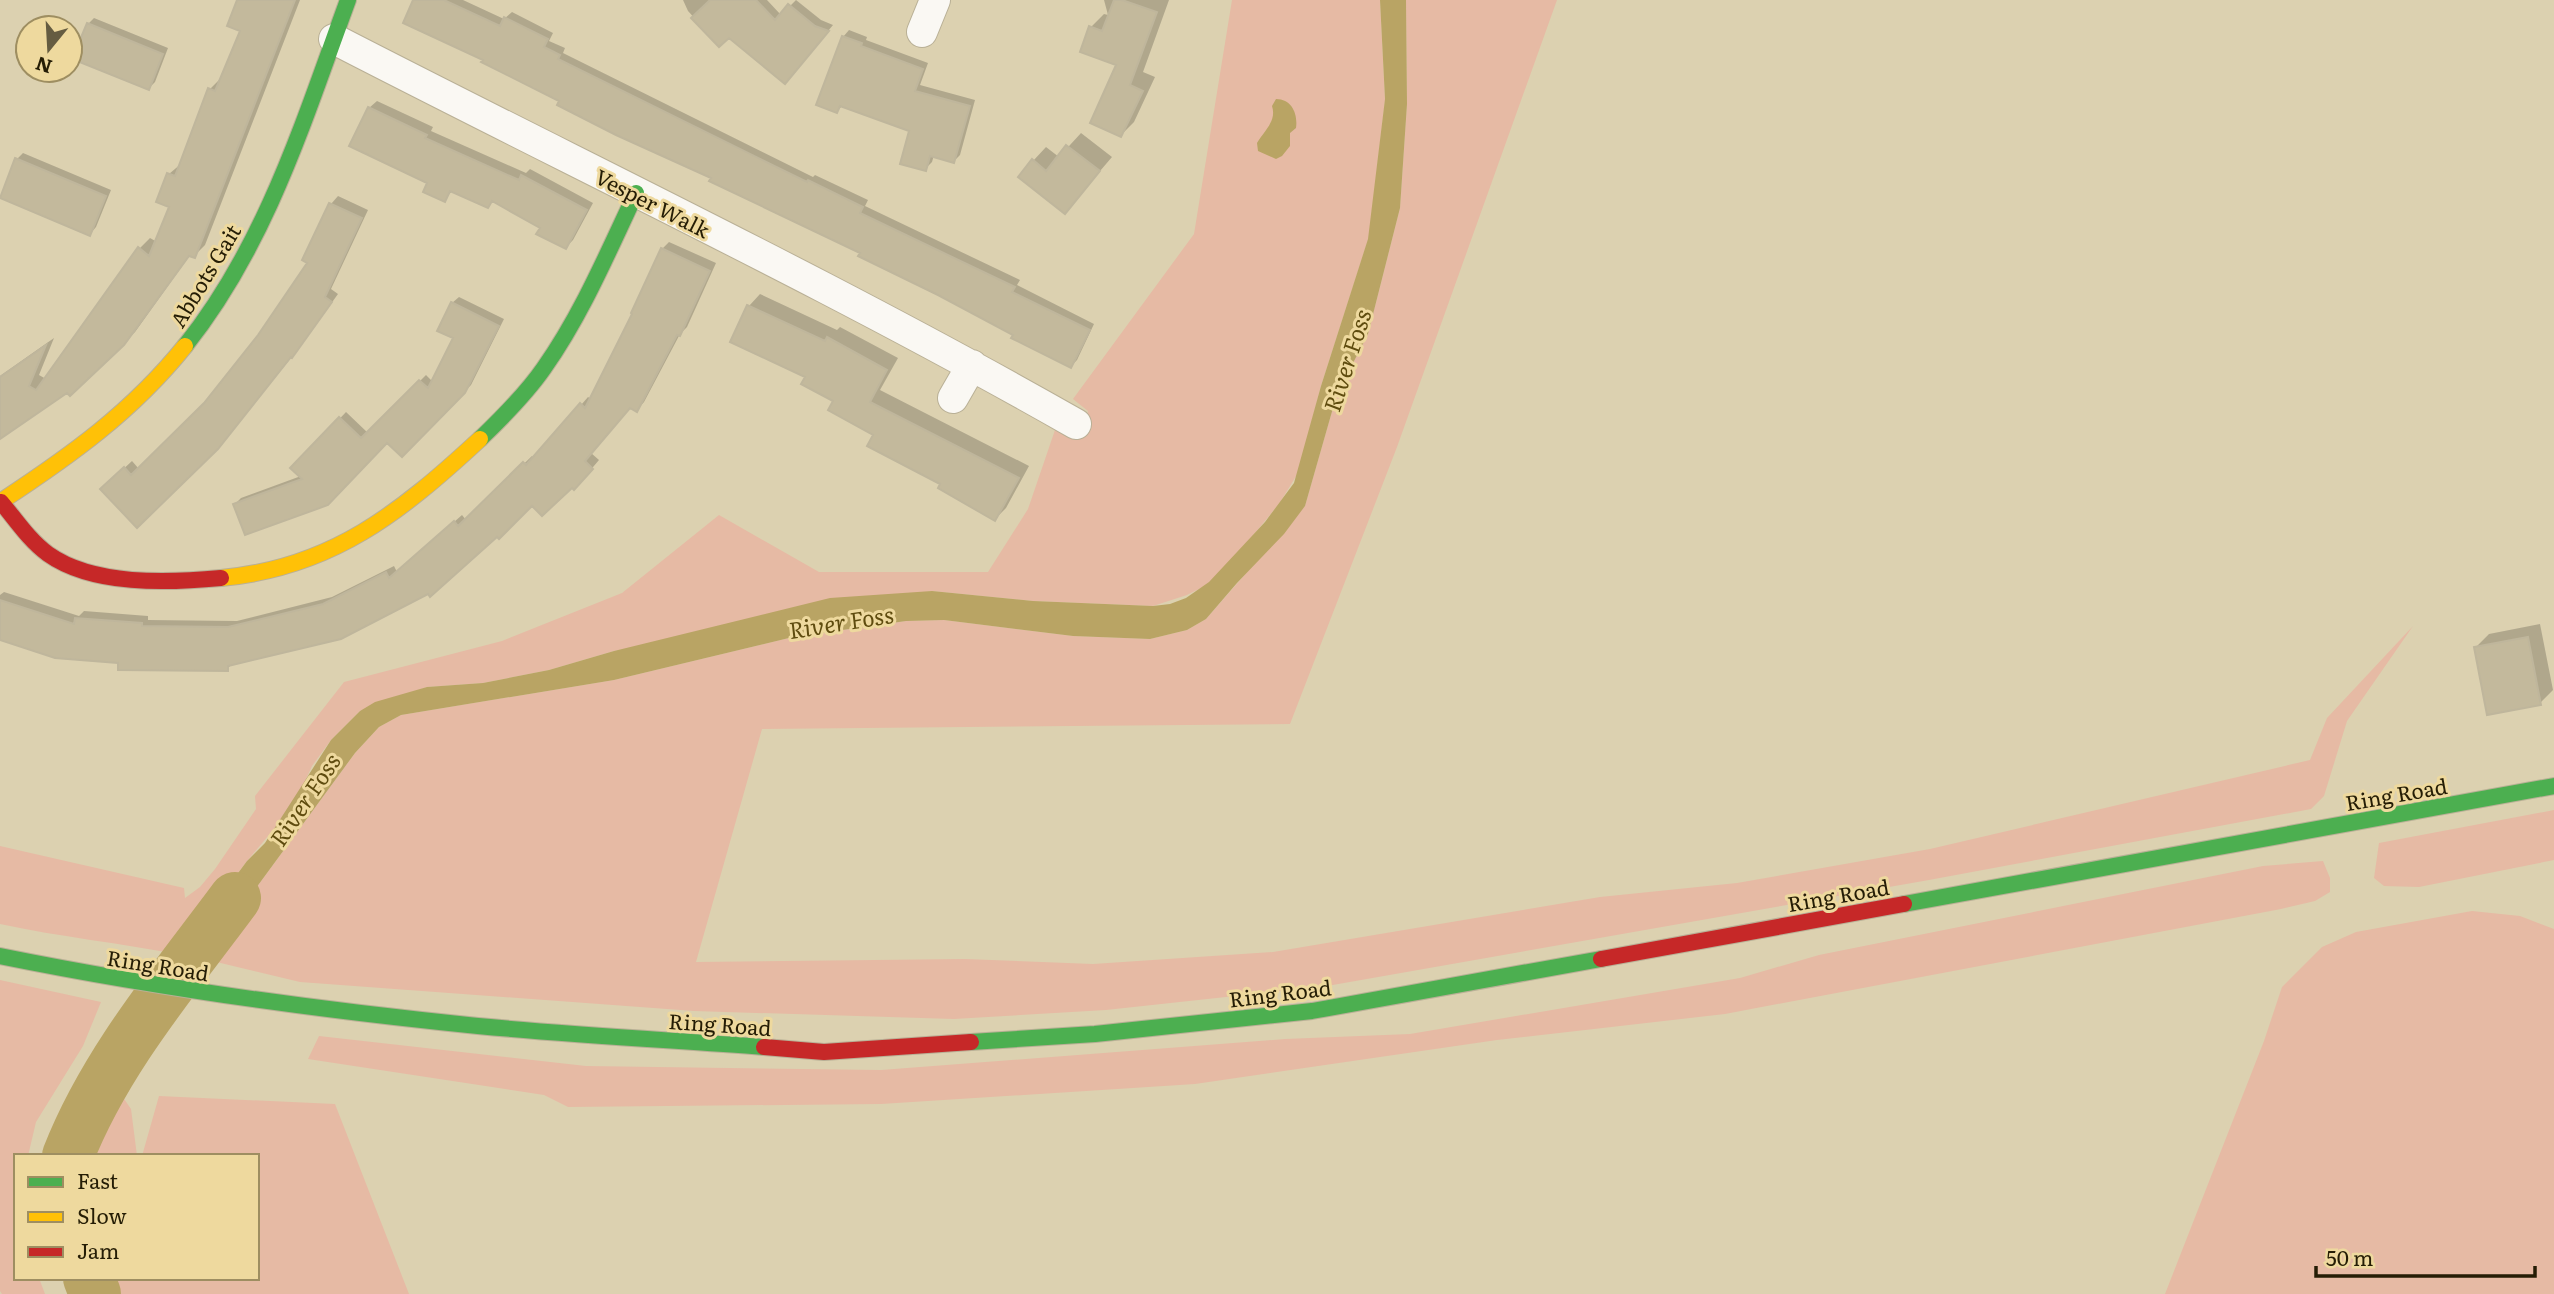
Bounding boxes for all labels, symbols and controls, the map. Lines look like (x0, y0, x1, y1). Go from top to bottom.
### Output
north arrow (14, 14, 84, 84)
text: N (31, 50, 55, 82)
street label: Vesper Walk (590, 160, 716, 244)
street label: Abbots Gait (161, 217, 247, 333)
water label: River Foss (1313, 304, 1379, 416)
water label: River Foss (786, 596, 896, 646)
water label: River Foss (260, 746, 348, 852)
street label: Ring Road (2343, 769, 2450, 817)
street label: Ring Road (1785, 870, 1892, 918)
street label: Ring Road (105, 941, 211, 987)
street label: Ring Road (1227, 970, 1333, 1014)
street label: Ring Road (668, 1004, 773, 1042)
legend (14, 1154, 259, 1280)
text: Fast (77, 1164, 118, 1195)
text: Slow (77, 1199, 127, 1230)
text: Jam (77, 1234, 119, 1265)
scale bar (2316, 1234, 2535, 1278)
text: 50 m (2326, 1241, 2373, 1272)

